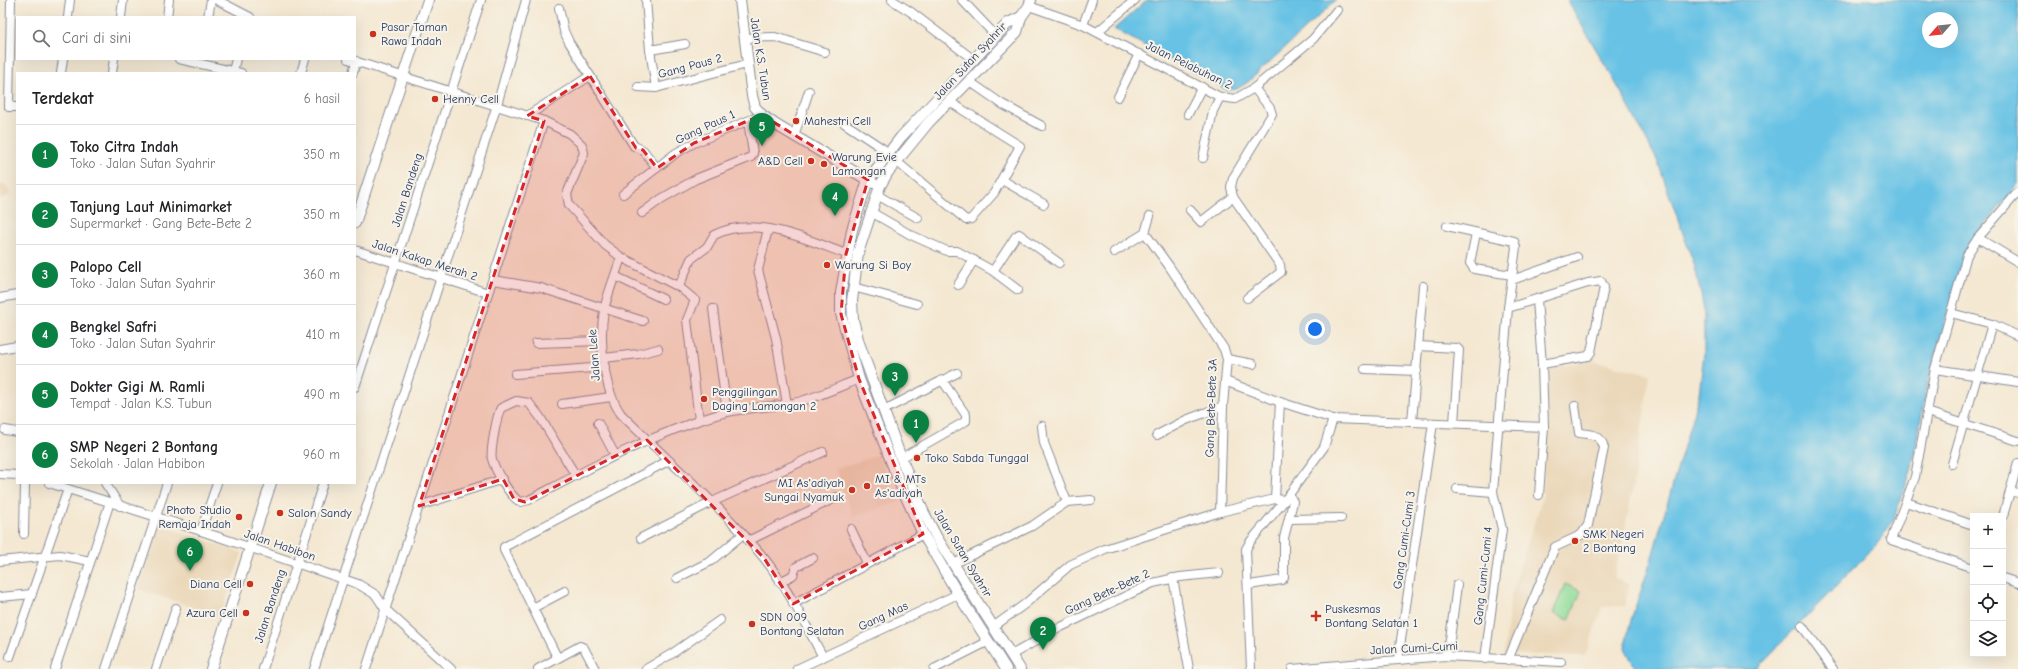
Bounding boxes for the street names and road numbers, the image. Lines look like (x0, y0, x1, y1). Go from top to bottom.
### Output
street label: Jalan K.S. Tubun (748, 17, 774, 101)
street label: Jalan Sutan Syahrir (931, 19, 1010, 103)
street label: Jalan Pelabuhan 2 (1144, 38, 1234, 92)
street label: Gang Paus 2 (657, 51, 723, 81)
street label: Gang Paus 1 (673, 107, 737, 147)
street label: Jalan Bandeng (388, 151, 426, 229)
street label: Jalan Kakap Merah 2 (371, 236, 479, 284)
street label: Jalan Lele (585, 329, 603, 381)
street label: Gang Bete-Bete 3A (1202, 358, 1220, 458)
street label: Gang Cumi-Cumi 3 (1390, 490, 1418, 590)
street label: Jalan Sutan Syahrir (931, 506, 995, 600)
street label: Jalan Habibon (242, 526, 318, 564)
street label: Gang Cumi-Cumi 4 (1471, 526, 1495, 626)
street label: Gang Bete-Bete 2 (1062, 566, 1152, 618)
street label: Jalan Bandeng (251, 567, 289, 645)
street label: Gang Mas (856, 598, 910, 634)
street label: Jalan Cumi-Cumi (1370, 639, 1458, 657)

